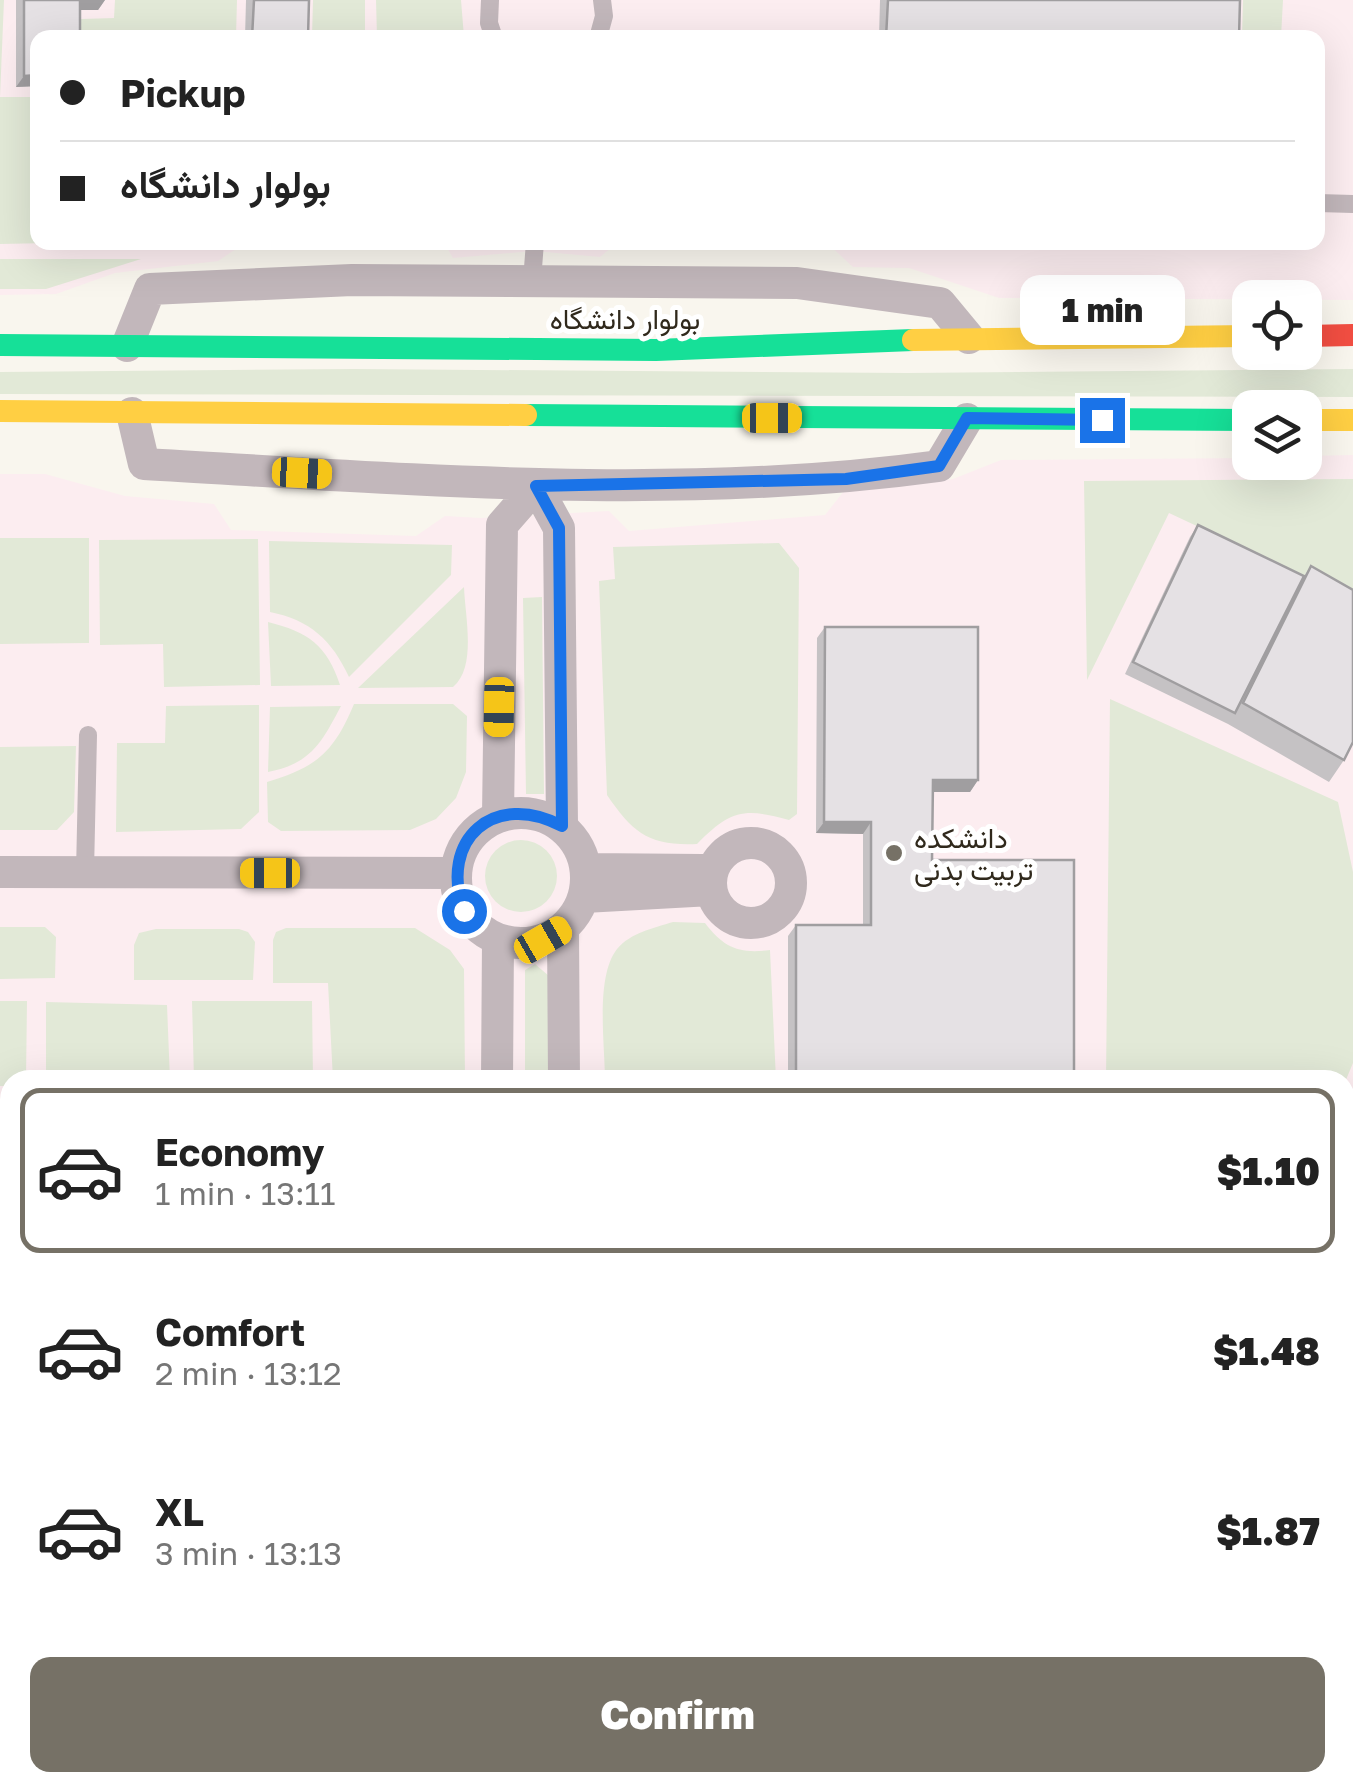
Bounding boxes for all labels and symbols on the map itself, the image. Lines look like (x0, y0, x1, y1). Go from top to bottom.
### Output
callout: 1 min (1020, 275, 1184, 345)
street label: بولوار دانشگاه (550, 302, 700, 337)
route end (1080, 398, 1125, 443)
car (742, 403, 802, 433)
car (271, 456, 333, 490)
car (483, 677, 515, 737)
place label: دانشکده تربیت بدنی (914, 821, 1033, 888)
marker: دانشکده تربیت بدنی (883, 842, 905, 864)
car (240, 858, 300, 888)
route start (442, 889, 487, 934)
car (510, 912, 576, 968)

